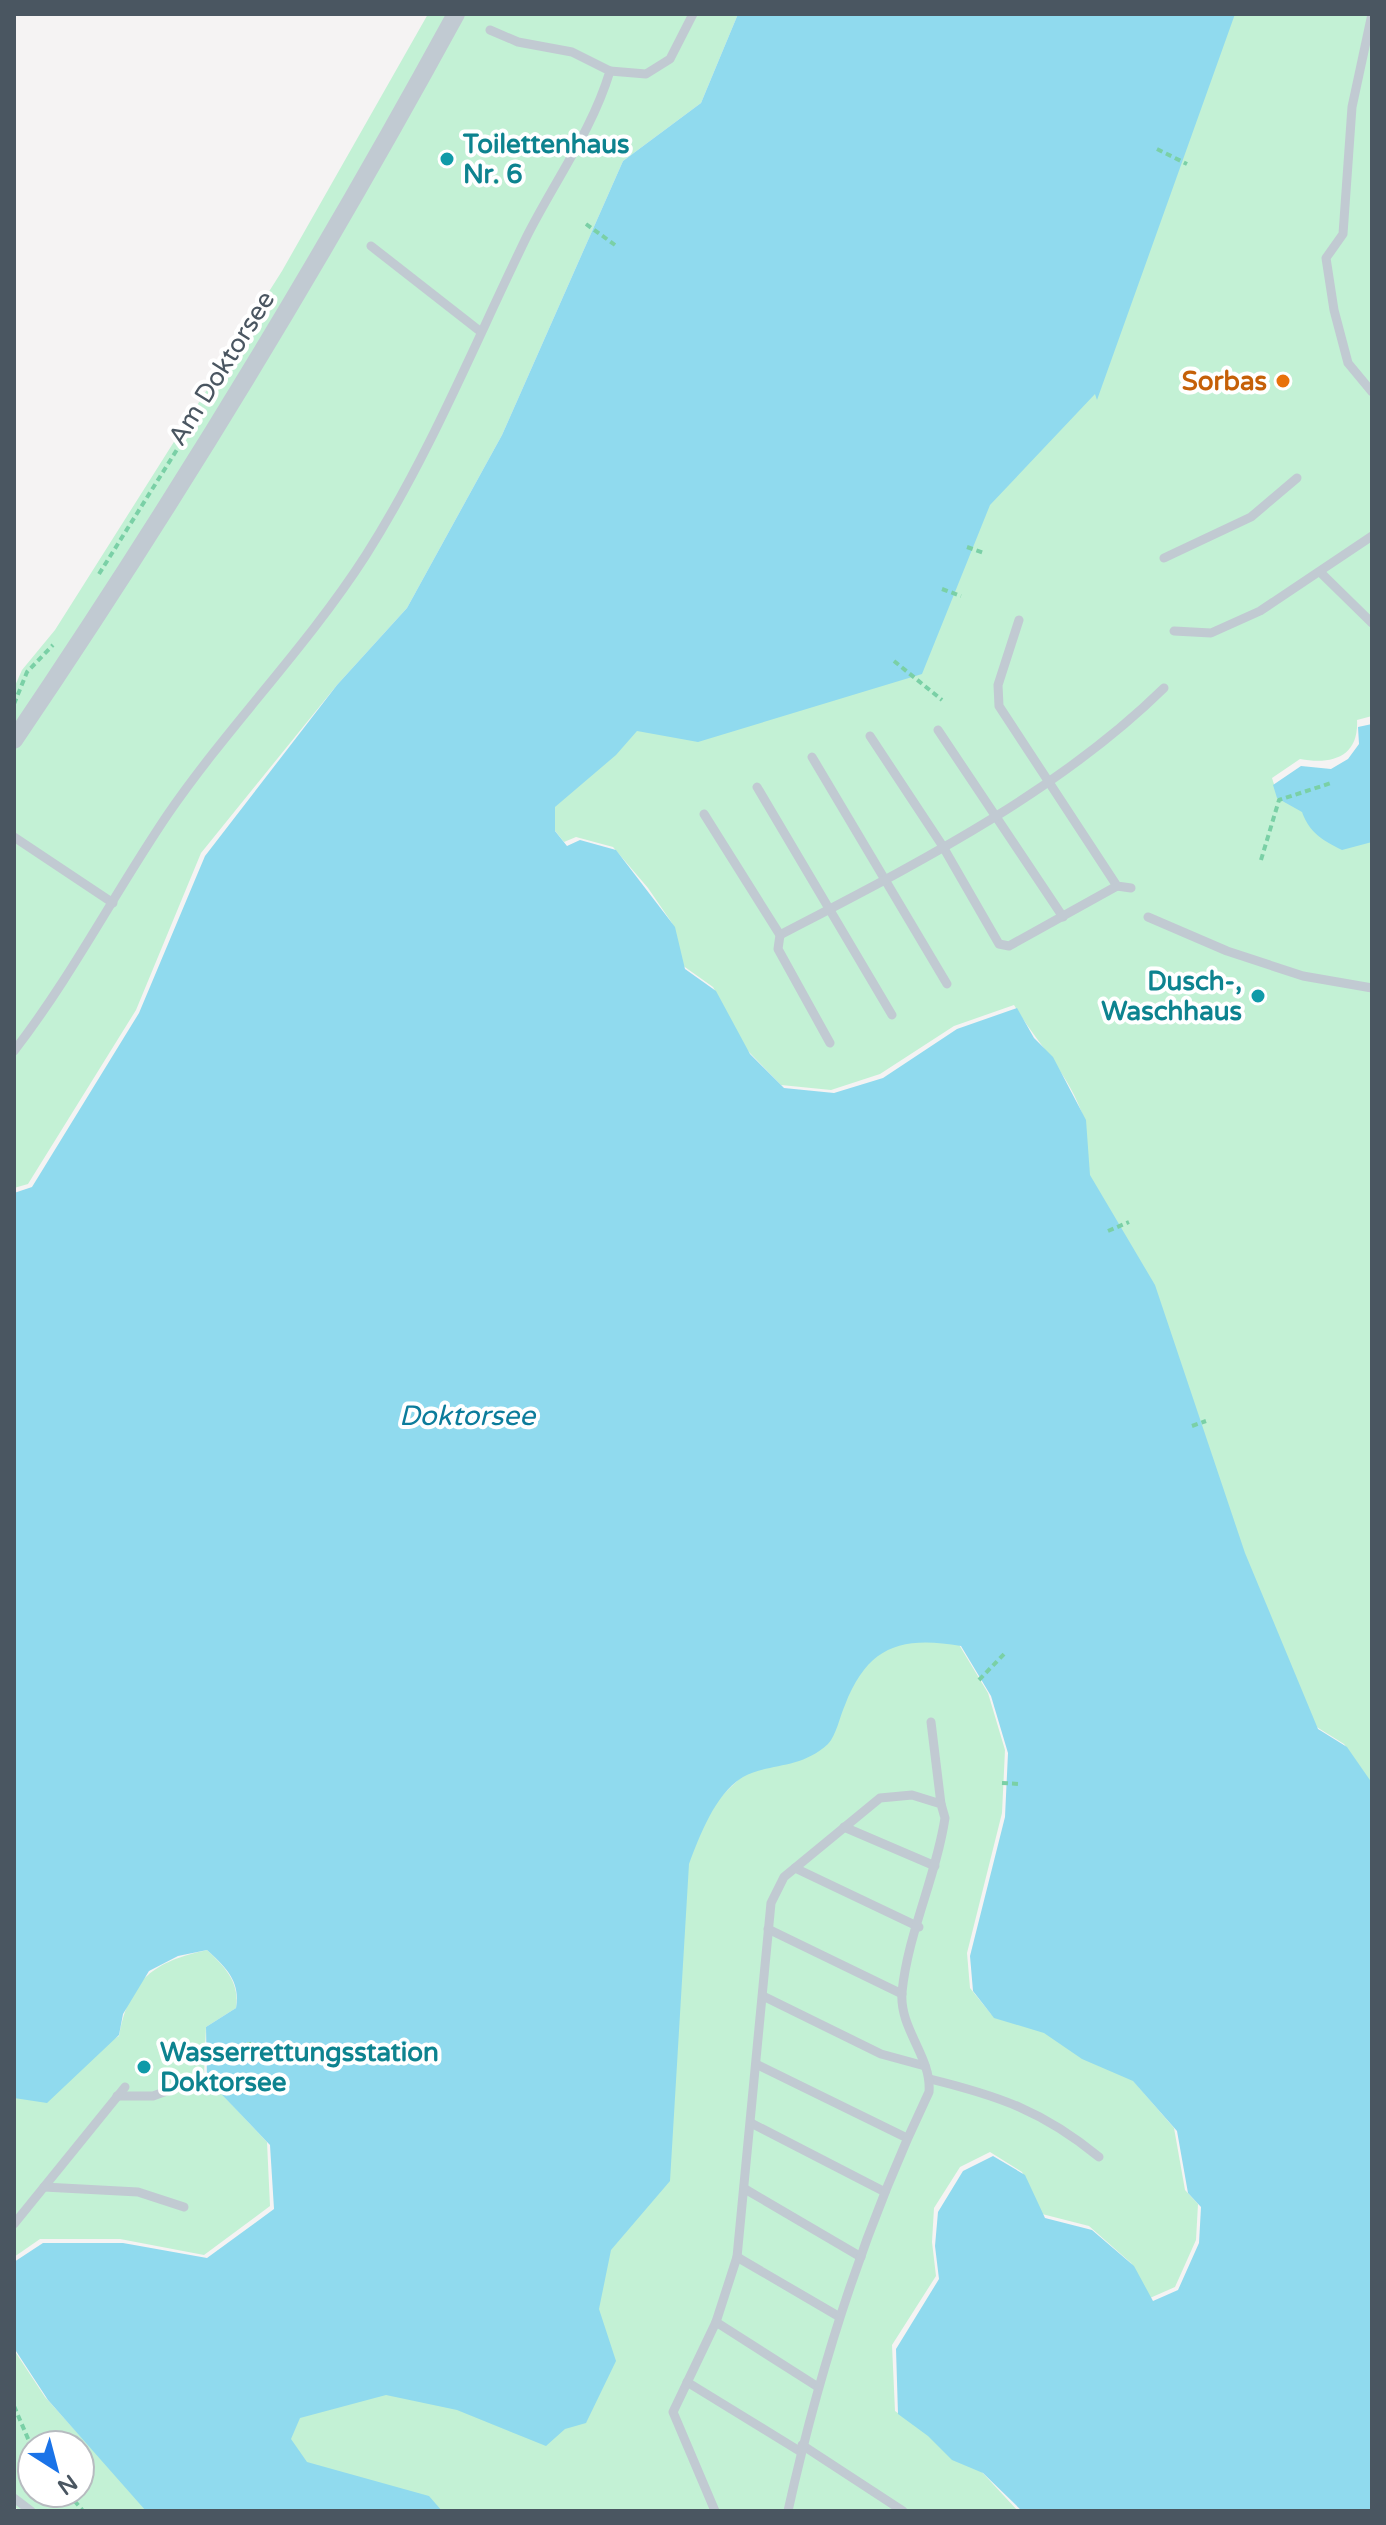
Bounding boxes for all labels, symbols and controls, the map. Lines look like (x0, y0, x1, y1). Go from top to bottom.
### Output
place label: Toilettenhaus Nr. 6 (462, 129, 630, 190)
marker: Toilettenhaus Nr. 6 (438, 150, 456, 168)
street label: Am Doktorsee (162, 285, 281, 451)
place label: Sorbas (1182, 366, 1267, 397)
marker: Sorbas (1274, 372, 1292, 390)
place label: Dusch-, Waschhaus (1101, 966, 1242, 1027)
marker: Dusch-, Waschhaus (1249, 987, 1267, 1005)
water label: Doktorsee (399, 1399, 537, 1433)
place label: Wasserrettungsstation Doktorsee (160, 2037, 439, 2098)
marker: Wasserrettungsstation Doktorsee (135, 2058, 153, 2076)
north arrow (16, 2429, 96, 2509)
text: N (52, 2469, 82, 2500)

